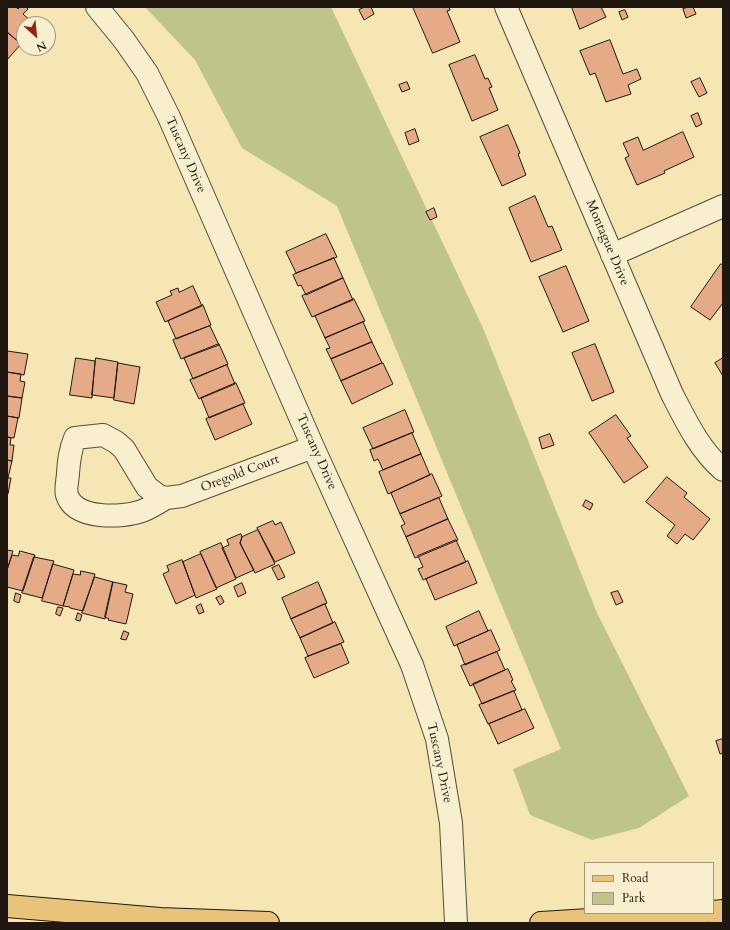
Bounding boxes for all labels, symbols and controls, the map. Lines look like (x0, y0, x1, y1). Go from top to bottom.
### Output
north arrow (16, 16, 56, 56)
text: N (34, 37, 49, 55)
street label: Tuscany Drive (161, 114, 209, 196)
street label: Montague Drive (582, 198, 632, 288)
street label: Tuscany Drive (292, 411, 340, 493)
street label: Oregold Court (199, 452, 281, 496)
street label: Tuscany Drive (423, 721, 455, 805)
legend (584, 862, 714, 914)
text: Road (622, 870, 648, 886)
text: Park (622, 890, 645, 906)

